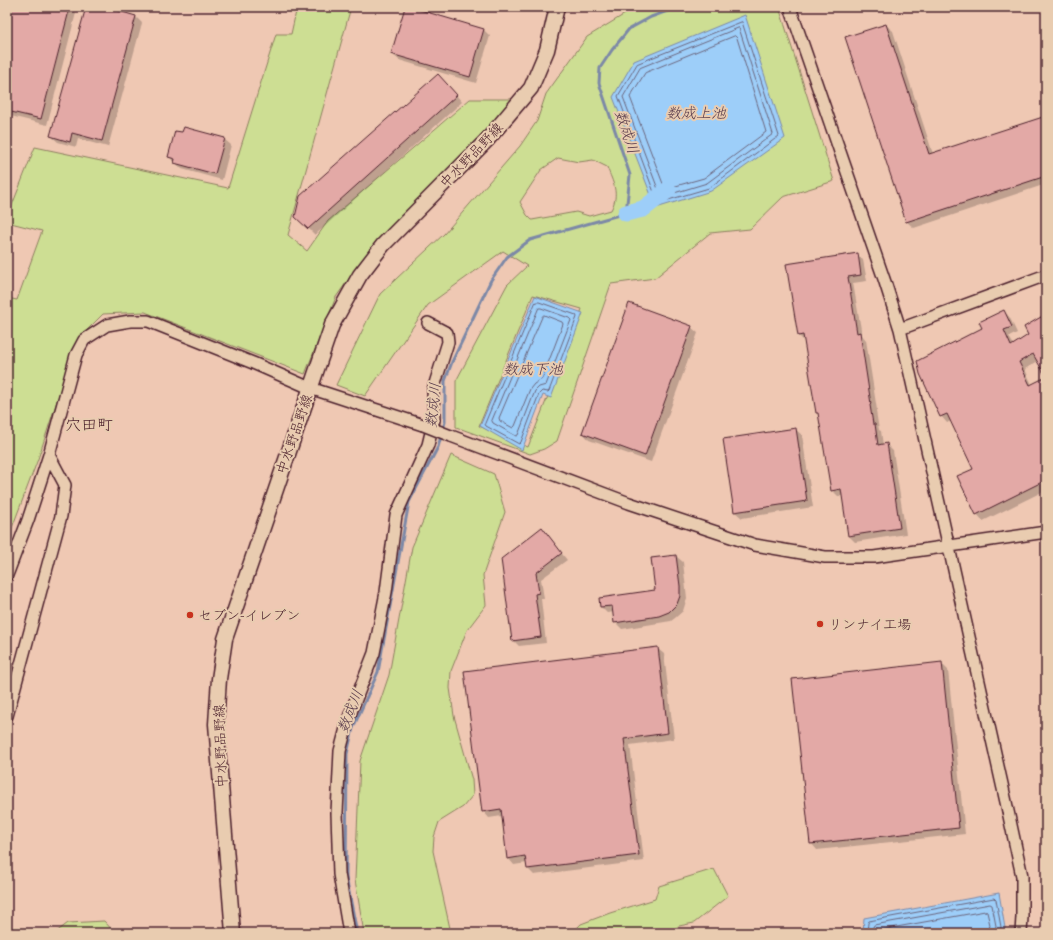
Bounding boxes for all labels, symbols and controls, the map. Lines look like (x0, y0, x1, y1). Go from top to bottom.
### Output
water label: 数成上池 (666, 103, 727, 124)
water label: 数成川 (610, 108, 643, 157)
street label: 中水野品野線 (435, 119, 508, 193)
water label: 数成下池 (503, 359, 564, 380)
water label: 数成川 (421, 382, 446, 429)
street label: 中水野品野線 (272, 391, 318, 477)
district label: 穴田町 (65, 414, 113, 436)
place label: セブン-イレブン (198, 606, 300, 626)
marker: セブン-イレブン (185, 610, 195, 620)
place label: リンナイ工場 (828, 615, 911, 635)
marker: リンナイ工場 (815, 619, 825, 629)
water label: 数成川 (332, 686, 369, 736)
street label: 中水野品野線 (210, 704, 232, 788)

